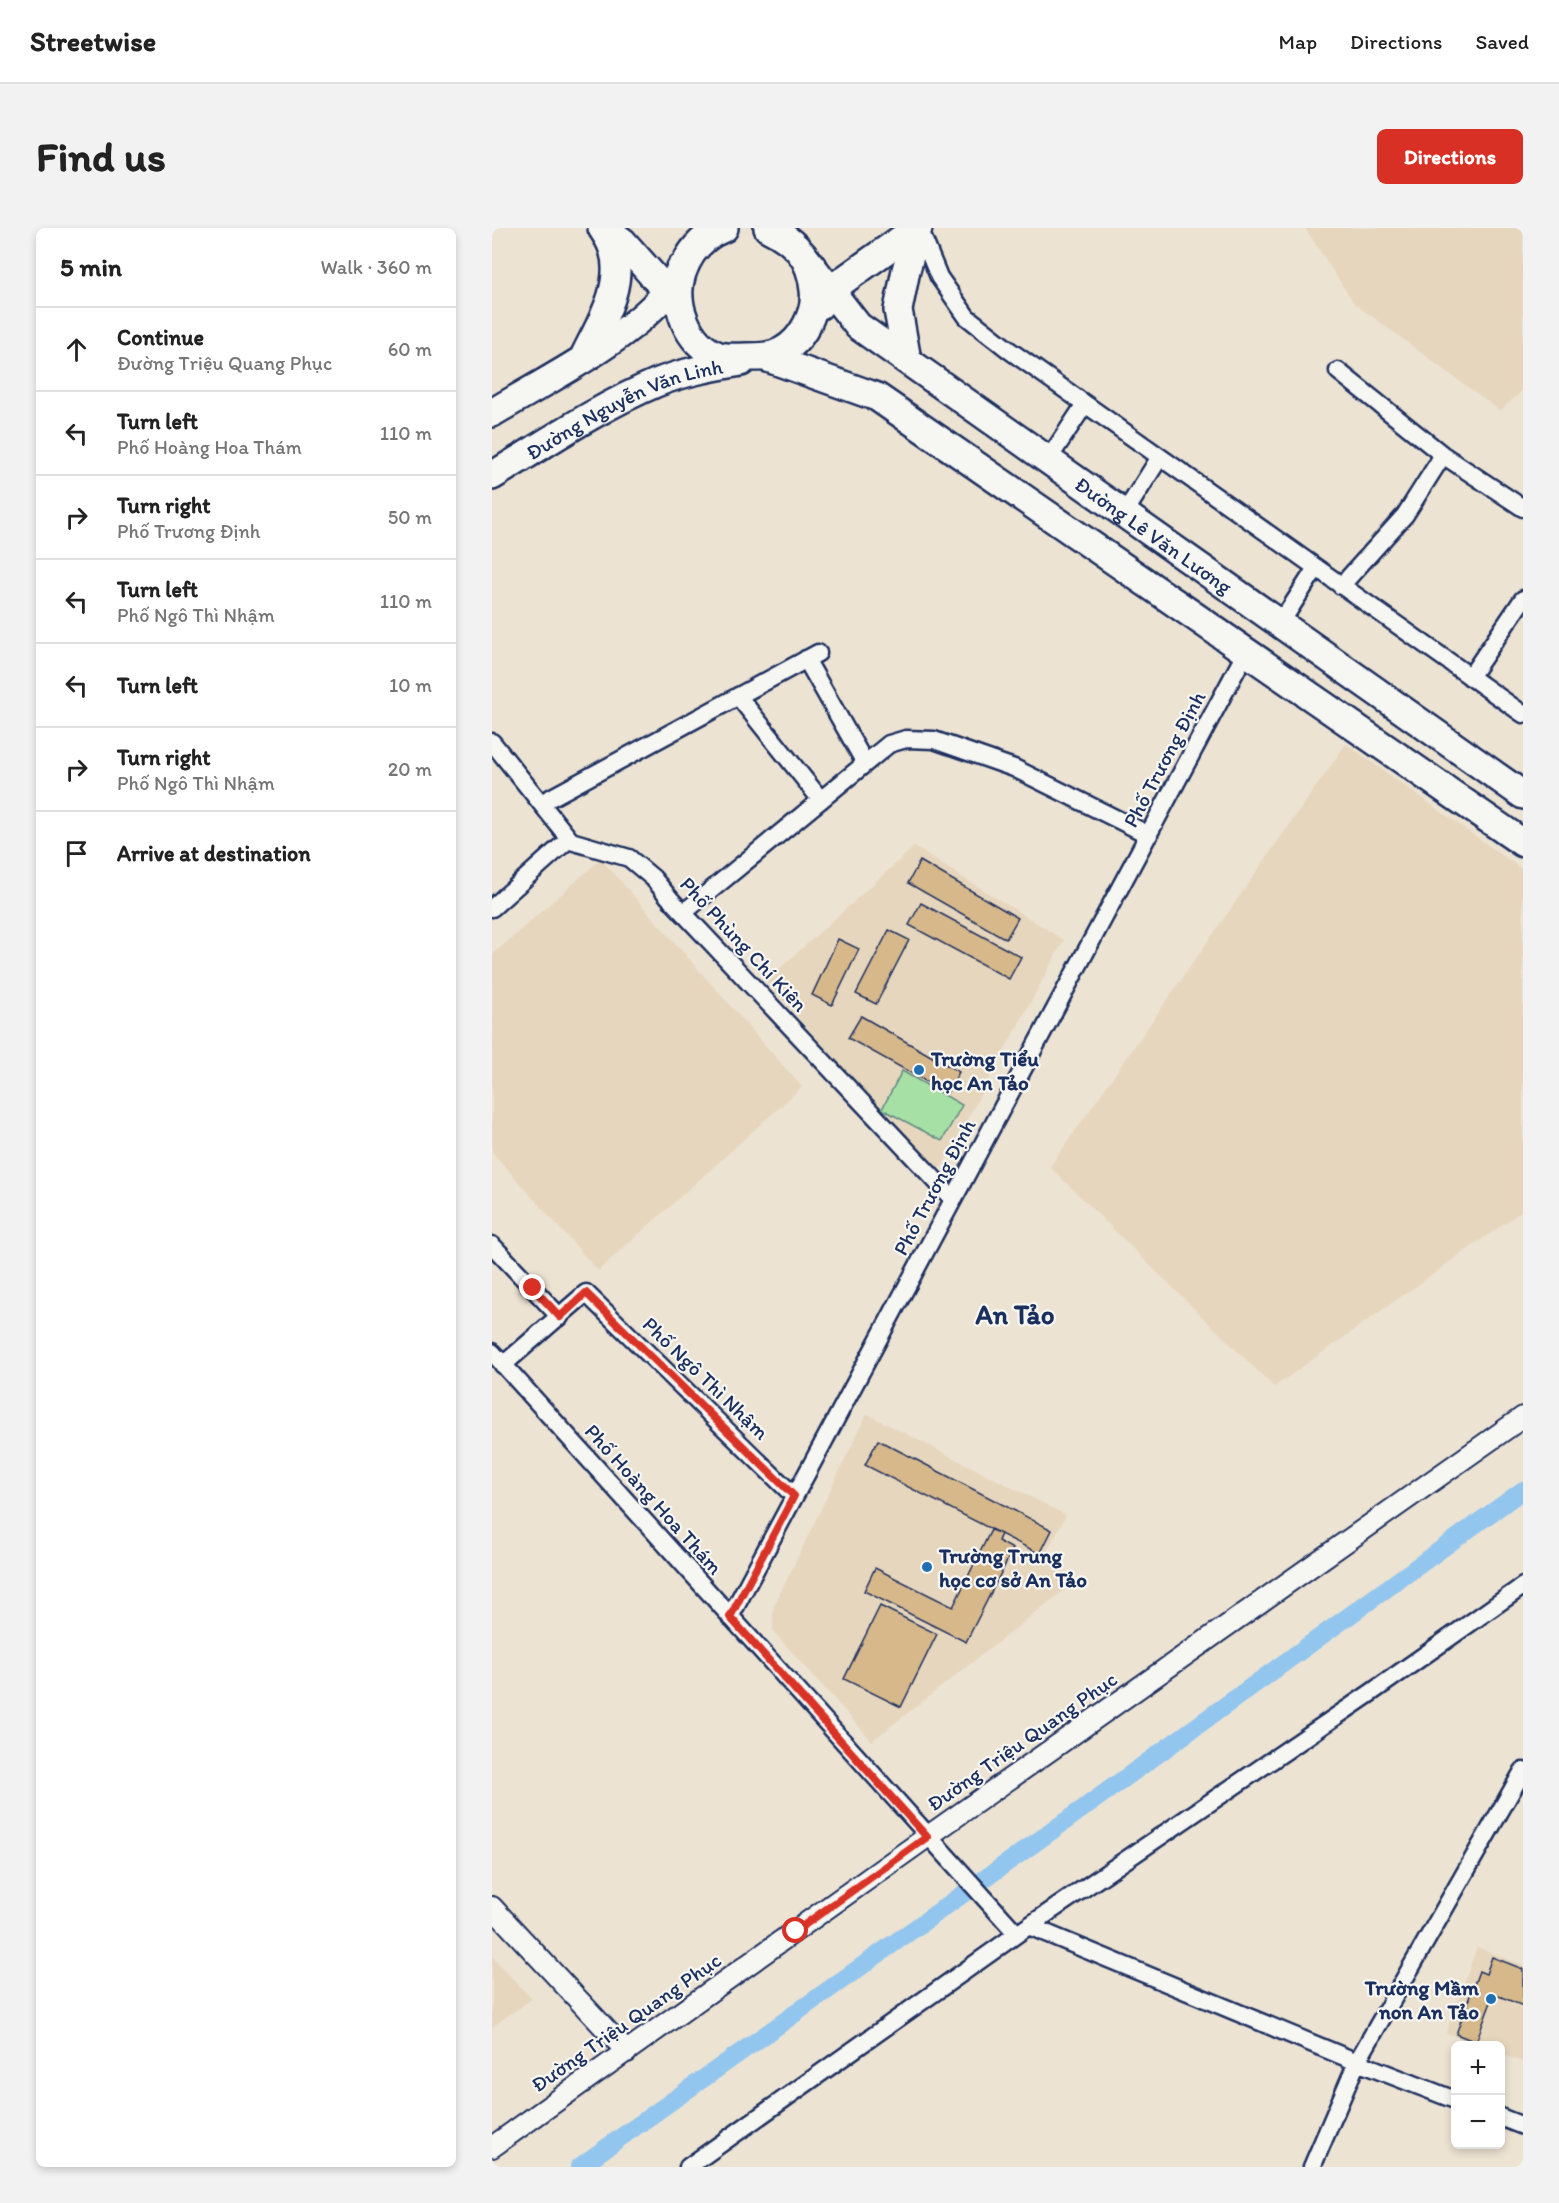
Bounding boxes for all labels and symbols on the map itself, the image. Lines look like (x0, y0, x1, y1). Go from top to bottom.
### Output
street label: Đường Nguyễn Văn Linh (521, 353, 725, 465)
street label: Đường Lê Văn Lương (1071, 471, 1238, 599)
street label: Phố Trương Định (1118, 686, 1211, 831)
street label: Phố Phùng Chí Kiên (675, 871, 813, 1017)
place label: Trường Tiểu học An Tảo (930, 1046, 1039, 1095)
marker: Trường Tiểu học An Tảo (912, 1063, 926, 1077)
street label: Phố Trương Định (888, 1114, 981, 1259)
route end (519, 1274, 545, 1300)
district label: An Tảo (975, 1298, 1055, 1331)
street label: Phố Ngô Thì Nhậm (638, 1311, 775, 1445)
street label: Phố Hoàng Hoa Thám (580, 1419, 728, 1580)
place label: Trường Trung học cơ sở An Tảo (938, 1543, 1087, 1592)
marker: Trường Trung học cơ sở An Tảo (920, 1560, 934, 1574)
street label: Đường Triệu Quang Phục (922, 1666, 1122, 1816)
route start (782, 1917, 808, 1943)
street label: Đường Triệu Quang Phục (526, 1947, 726, 2097)
place label: Trường Mầm non An Tảo (1364, 1975, 1479, 2024)
marker: Trường Mầm non An Tảo (1484, 1992, 1498, 2006)

